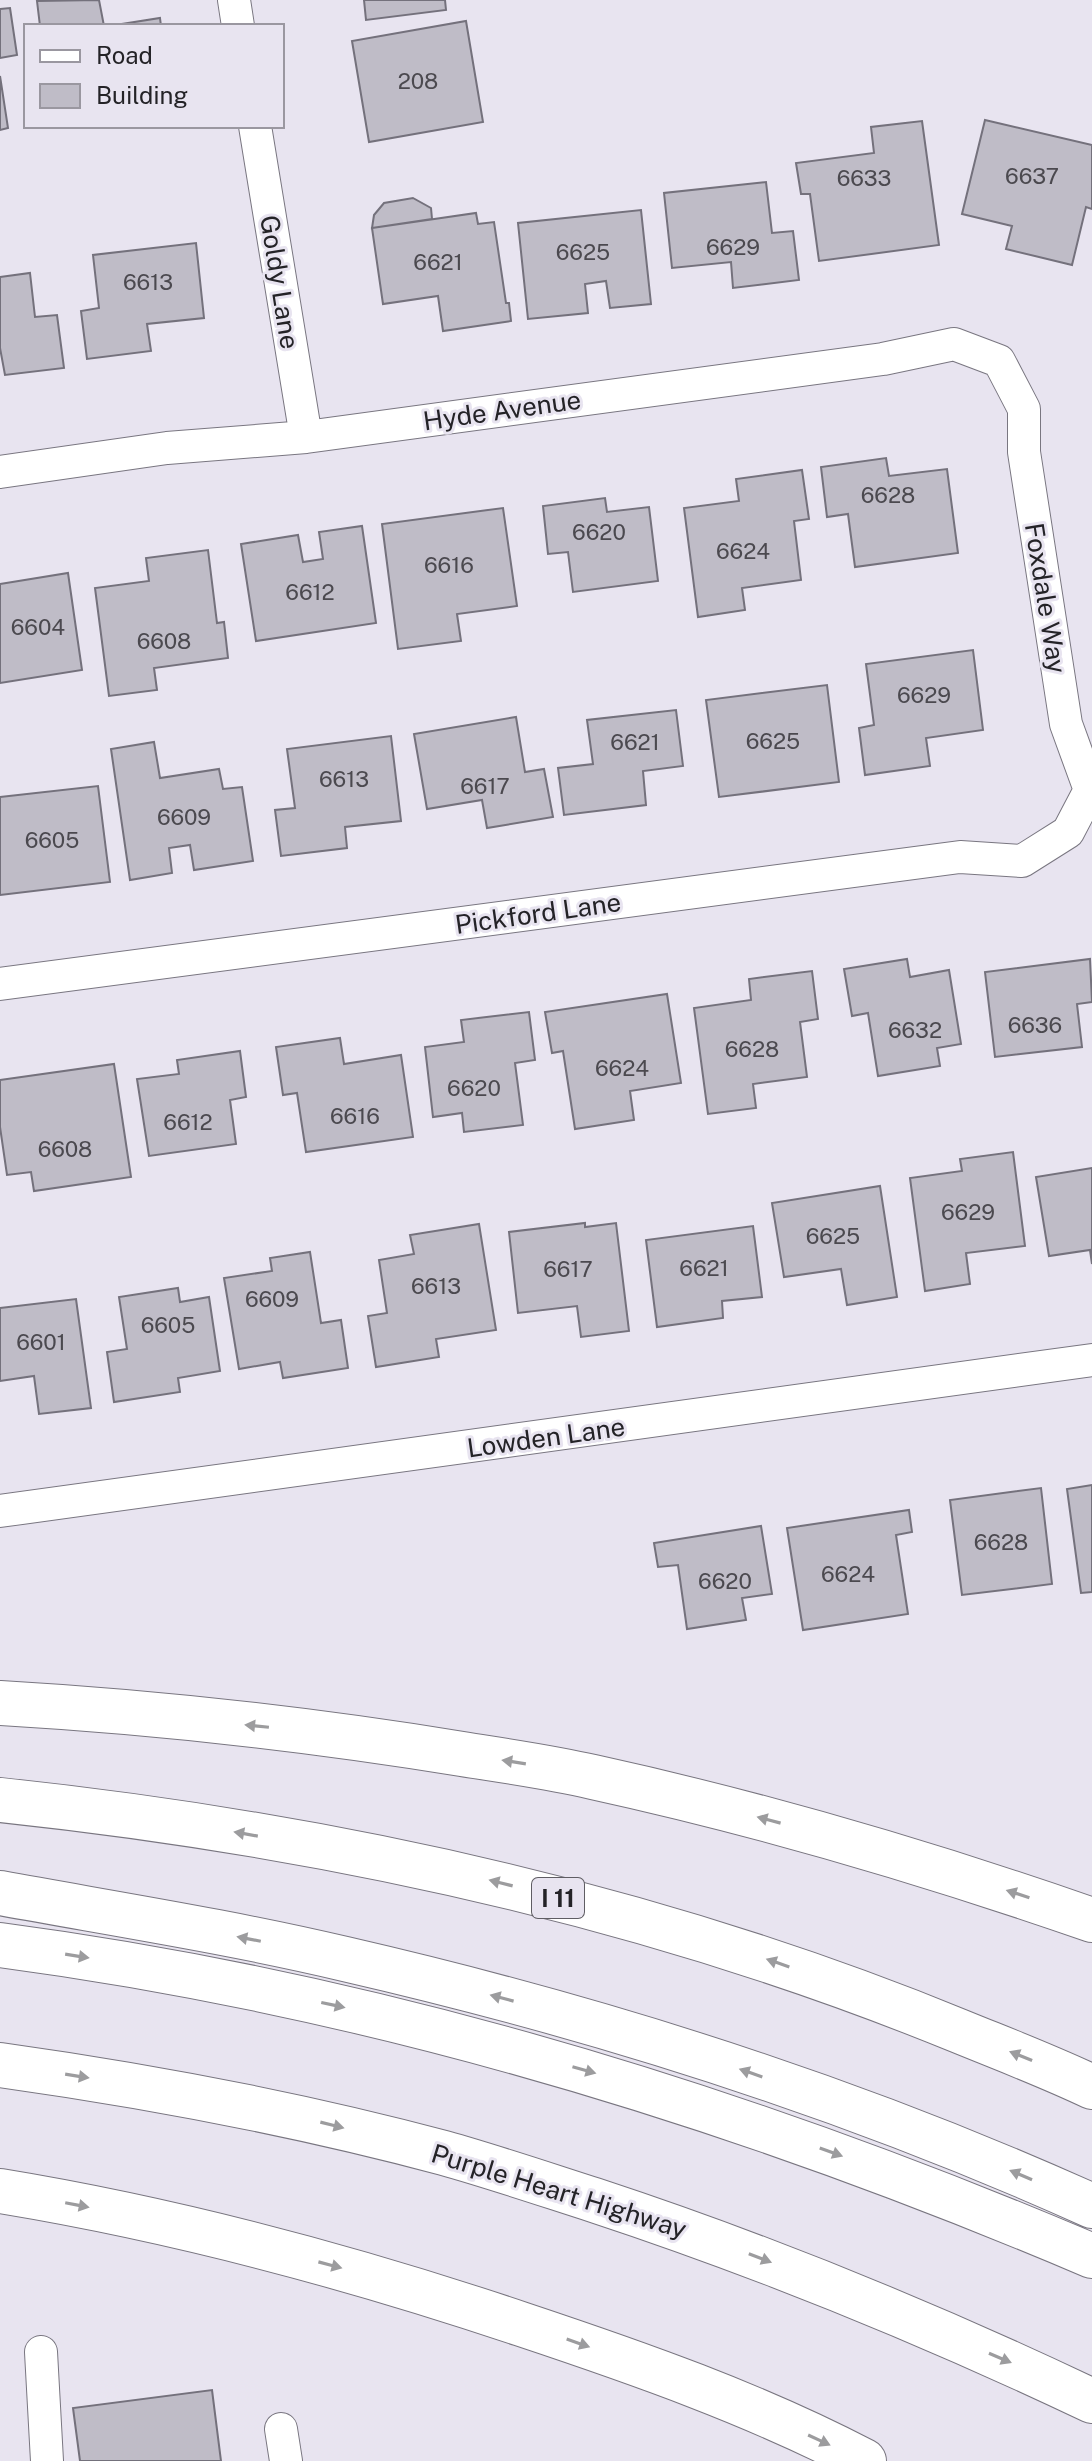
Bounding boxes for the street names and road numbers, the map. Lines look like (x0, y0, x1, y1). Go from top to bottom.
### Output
street label: Goldy Lane (254, 213, 306, 351)
street label: Hyde Avenue (421, 384, 583, 436)
street label: Foxdale Way (1019, 521, 1073, 676)
street label: Pickford Lane (453, 886, 623, 940)
street label: Lowden Lane (465, 1411, 627, 1463)
road number: I 11 (532, 1878, 584, 1918)
street label: Purple Heart Highway (428, 2137, 690, 2245)

